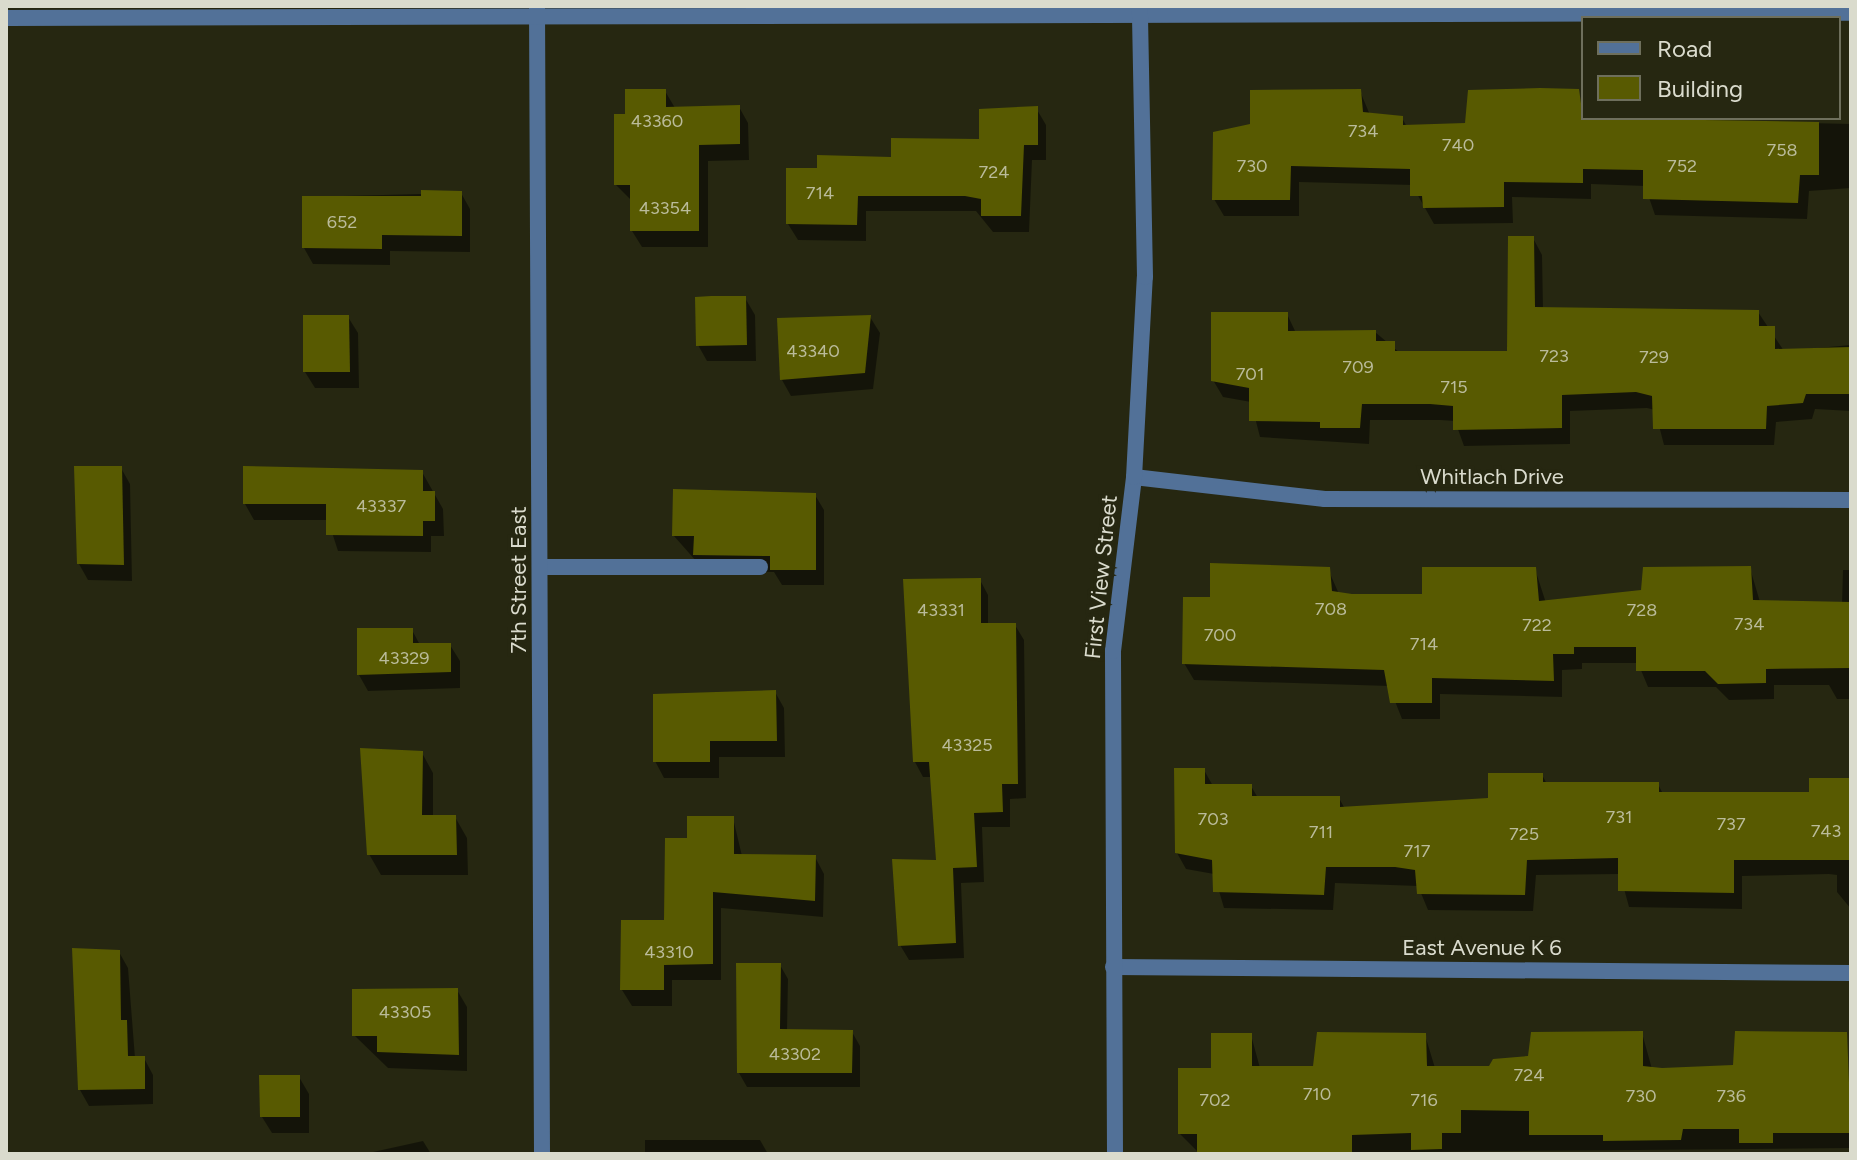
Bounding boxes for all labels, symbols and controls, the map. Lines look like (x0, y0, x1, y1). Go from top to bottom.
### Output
legend (1581, 16, 1841, 120)
text: Road (1657, 34, 1712, 63)
text: Building (1657, 74, 1743, 103)
house number: 43360 (631, 110, 683, 132)
house number: 734 (1348, 120, 1378, 142)
house number: 740 (1442, 134, 1474, 156)
house number: 758 (1766, 139, 1798, 161)
house number: 730 (1237, 155, 1267, 177)
house number: 752 (1667, 155, 1697, 177)
house number: 724 (979, 161, 1009, 183)
house number: 714 (806, 182, 834, 204)
house number: 43354 (639, 197, 691, 219)
house number: 652 (327, 211, 357, 233)
house number: 43340 (786, 340, 840, 362)
house number: 723 (1539, 345, 1569, 367)
house number: 729 (1639, 346, 1669, 368)
house number: 709 (1342, 356, 1374, 378)
house number: 701 (1236, 363, 1264, 385)
house number: 715 (1440, 376, 1468, 398)
street label: Whitlach Drive (1420, 464, 1564, 490)
street label: First View Street (1079, 494, 1123, 660)
house number: 43337 (356, 495, 406, 517)
street label: 7th Street East (506, 506, 532, 654)
house number: 708 (1315, 598, 1347, 620)
house number: 43331 (917, 599, 965, 621)
house number: 728 (1627, 599, 1657, 621)
house number: 734 (1734, 613, 1764, 635)
house number: 722 (1522, 614, 1552, 636)
house number: 700 (1204, 624, 1236, 646)
house number: 714 (1410, 633, 1438, 655)
house number: 43329 (378, 647, 430, 669)
house number: 43325 (941, 734, 993, 756)
house number: 731 (1606, 806, 1632, 828)
house number: 703 (1198, 808, 1228, 830)
house number: 737 (1716, 813, 1746, 835)
house number: 743 (1811, 820, 1841, 842)
house number: 711 (1309, 821, 1333, 843)
house number: 725 (1509, 823, 1539, 845)
house number: 717 (1404, 840, 1430, 862)
street label: East Avenue K 6 (1402, 935, 1562, 961)
house number: 43310 (644, 941, 694, 963)
house number: 43305 (379, 1001, 431, 1023)
house number: 43302 (769, 1043, 821, 1065)
house number: 724 (1514, 1064, 1544, 1086)
house number: 710 (1303, 1083, 1331, 1105)
house number: 730 (1626, 1085, 1656, 1107)
house number: 736 (1716, 1085, 1746, 1107)
house number: 702 (1199, 1089, 1231, 1111)
house number: 716 (1410, 1089, 1438, 1111)

